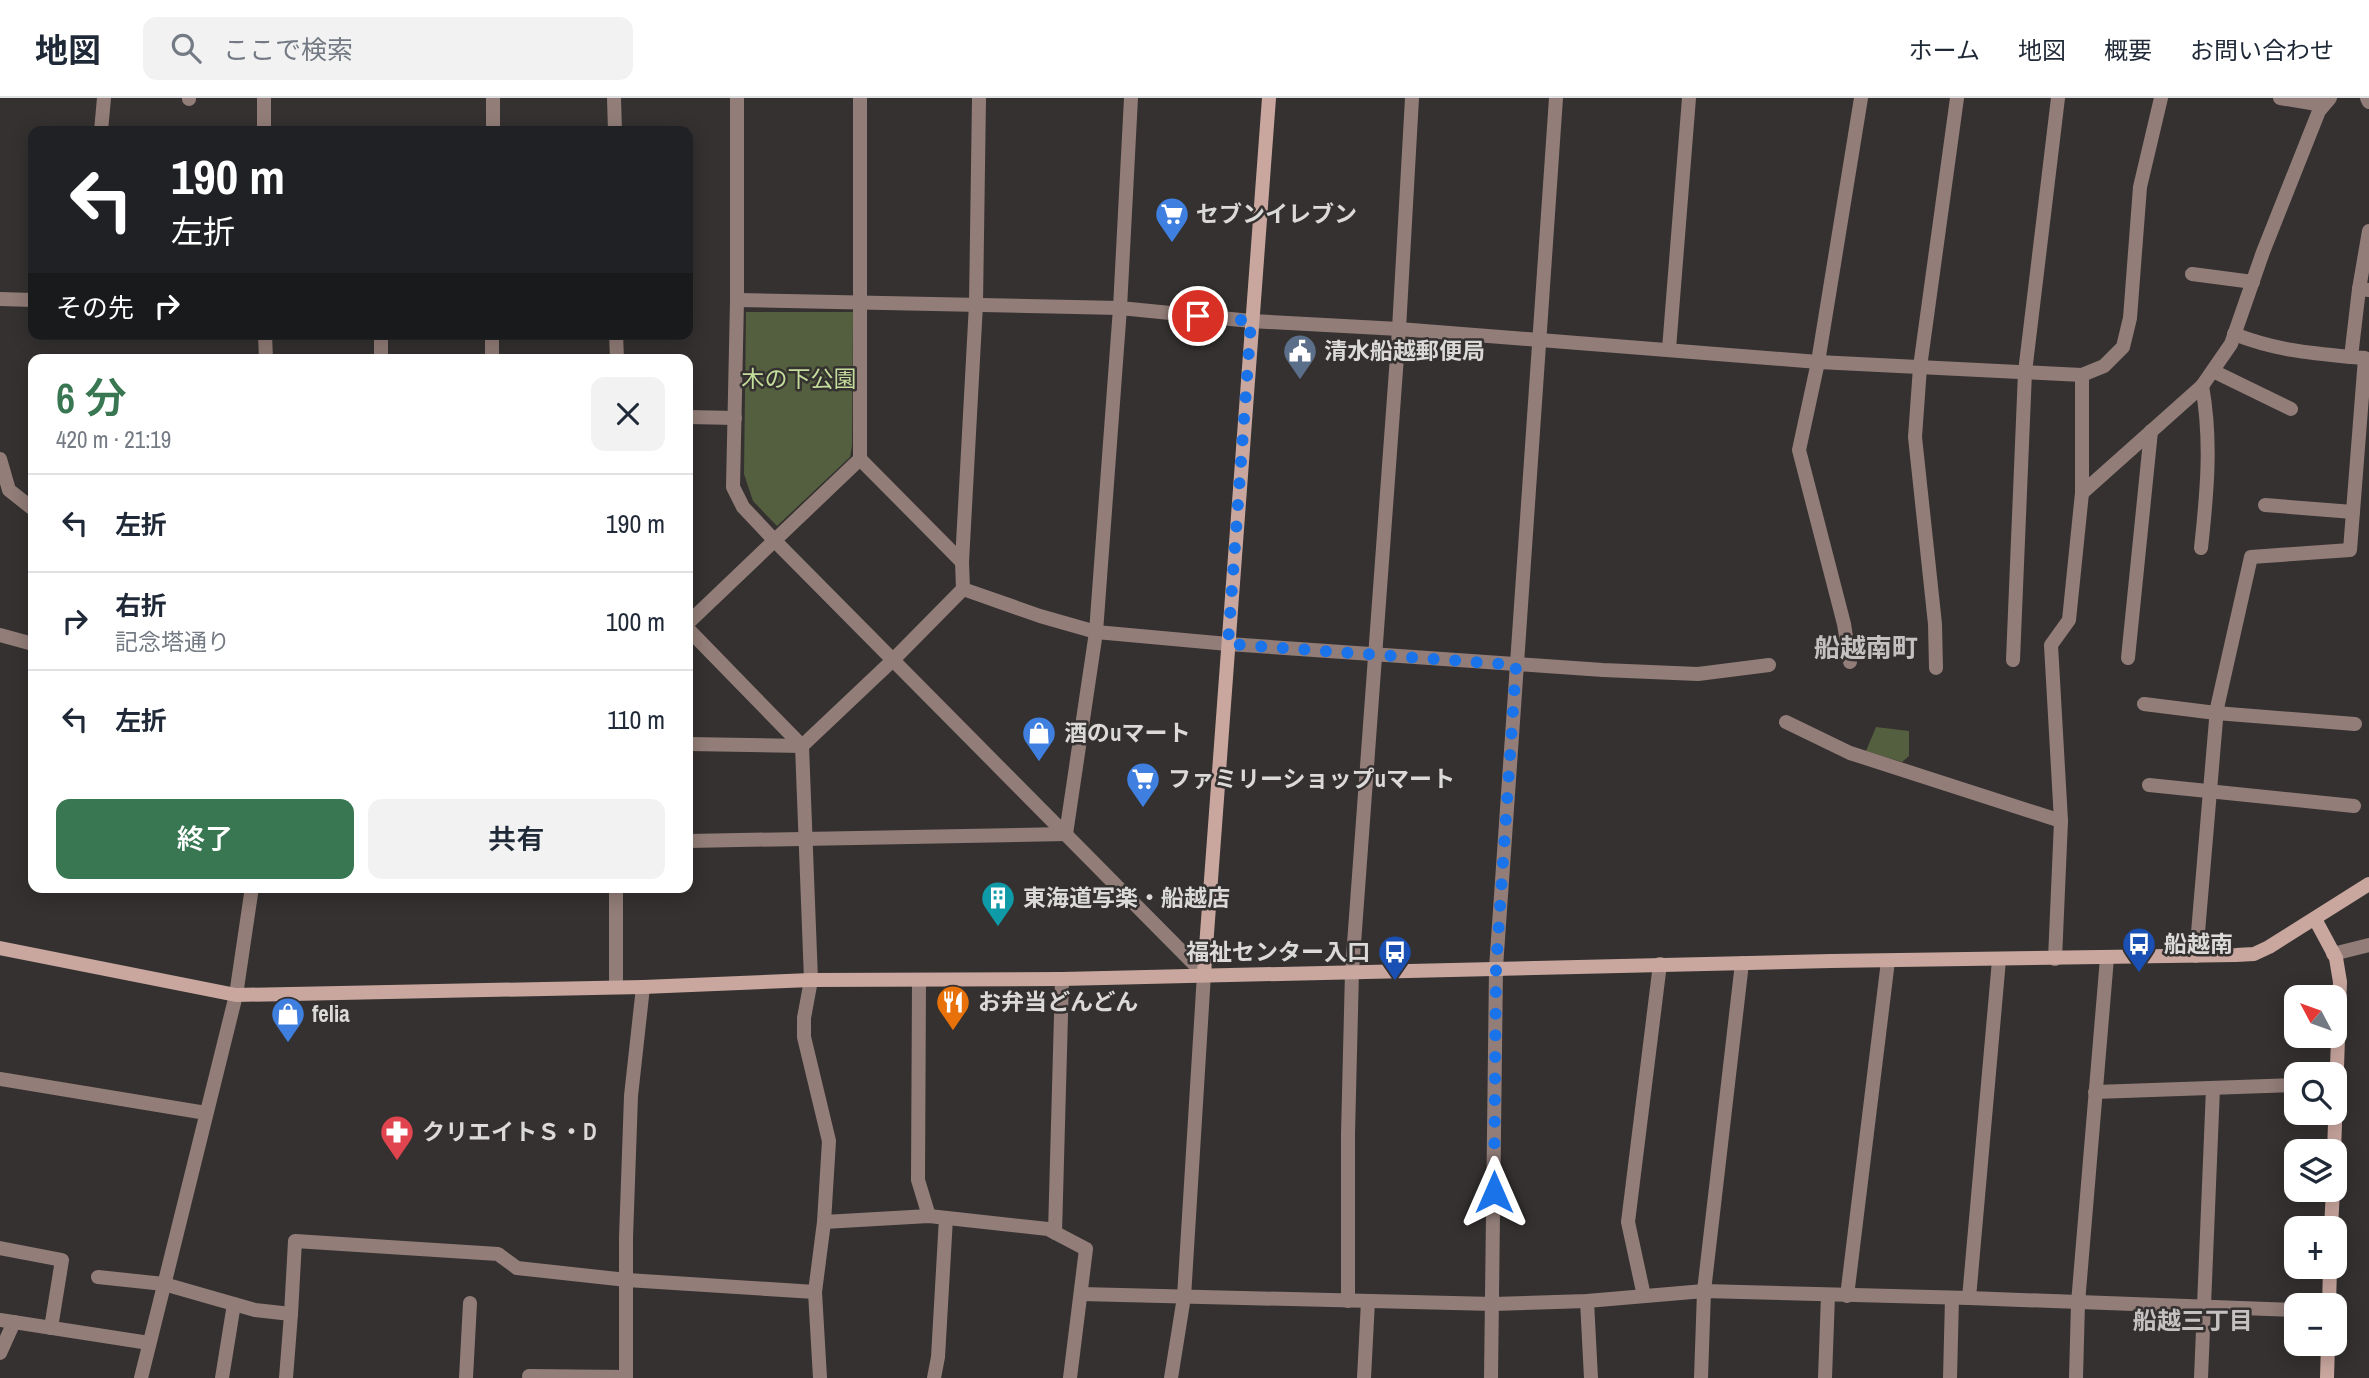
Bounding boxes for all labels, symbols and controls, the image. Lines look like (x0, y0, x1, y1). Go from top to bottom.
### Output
search box (143, 17, 633, 80)
text: 地図 (35, 28, 101, 72)
icon: search (167, 29, 205, 67)
text: ここで検索 (223, 32, 353, 67)
text: ホーム (1909, 34, 1980, 66)
text: 地図 (2018, 34, 2066, 66)
text: 概要 (2104, 34, 2152, 66)
text: お問い合わせ (2190, 34, 2334, 66)
text: 190 m (171, 143, 285, 209)
icon: left (56, 154, 147, 245)
supermarket icon: セブンイレブン (1153, 195, 1191, 244)
place label: セブンイレブン (1196, 198, 1357, 229)
text: 左折 (171, 210, 235, 253)
pin (1168, 286, 1228, 346)
icon: right (148, 287, 186, 325)
text: その先 (56, 290, 134, 325)
icon: arrive (1179, 297, 1217, 335)
public building icon: 清水船越郵便局 (1281, 332, 1319, 381)
place label: 清水船越郵便局 (1324, 335, 1485, 366)
park label: 木の下公園 (742, 363, 857, 394)
text: 6 分 (56, 370, 127, 426)
button: close (591, 377, 665, 451)
text: 420 m · 21:19 (56, 424, 171, 455)
icon: left (56, 504, 94, 542)
text: 190 m (606, 506, 665, 541)
text: 左折 (115, 507, 167, 542)
text: 右折 (115, 588, 167, 623)
icon: right (56, 602, 94, 640)
text: 100 m (606, 604, 665, 639)
text: 記念塔通り (115, 626, 230, 657)
district label: 船越南町 (1814, 630, 1918, 665)
icon: left (56, 700, 94, 738)
text: 110 m (607, 702, 665, 737)
text: 左折 (115, 703, 167, 738)
shop icon: 酒のuマート (1020, 714, 1058, 763)
place label: 酒のuマート (1064, 717, 1191, 748)
supermarket icon: ファミリーショップuマート (1124, 760, 1162, 809)
place label: ファミリーショップuマート (1168, 763, 1455, 794)
button: 終了 (56, 799, 354, 879)
button: 共有 (368, 799, 665, 879)
building icon: 東海道写楽・船越店 (979, 879, 1017, 928)
place label: 東海道写楽・船越店 (1023, 882, 1230, 913)
bus stop icon: 船越南 (2120, 925, 2158, 974)
place label: 船越南 (2164, 928, 2233, 959)
bus stop icon: 福祉センター入口 (1376, 933, 1414, 982)
place label: 福祉センター入口 (1186, 936, 1370, 967)
restaurant icon: お弁当どんどん (934, 983, 972, 1032)
north arrow (2284, 985, 2347, 1048)
map controls (2284, 985, 2347, 1356)
place label: お弁当どんどん (978, 986, 1138, 1017)
shop icon: felia (269, 995, 307, 1044)
place label: felia (312, 998, 350, 1029)
button: search (2284, 1062, 2347, 1125)
pharmacy icon: クリエイトＳ・D (378, 1113, 416, 1162)
place label: クリエイトＳ・D (422, 1116, 597, 1147)
button: layers (2284, 1139, 2347, 1202)
position arrow (1457, 1155, 1531, 1229)
button: + (2284, 1216, 2347, 1279)
button: − (2284, 1293, 2347, 1356)
district label: 船越三丁目 (2133, 1304, 2253, 1336)

